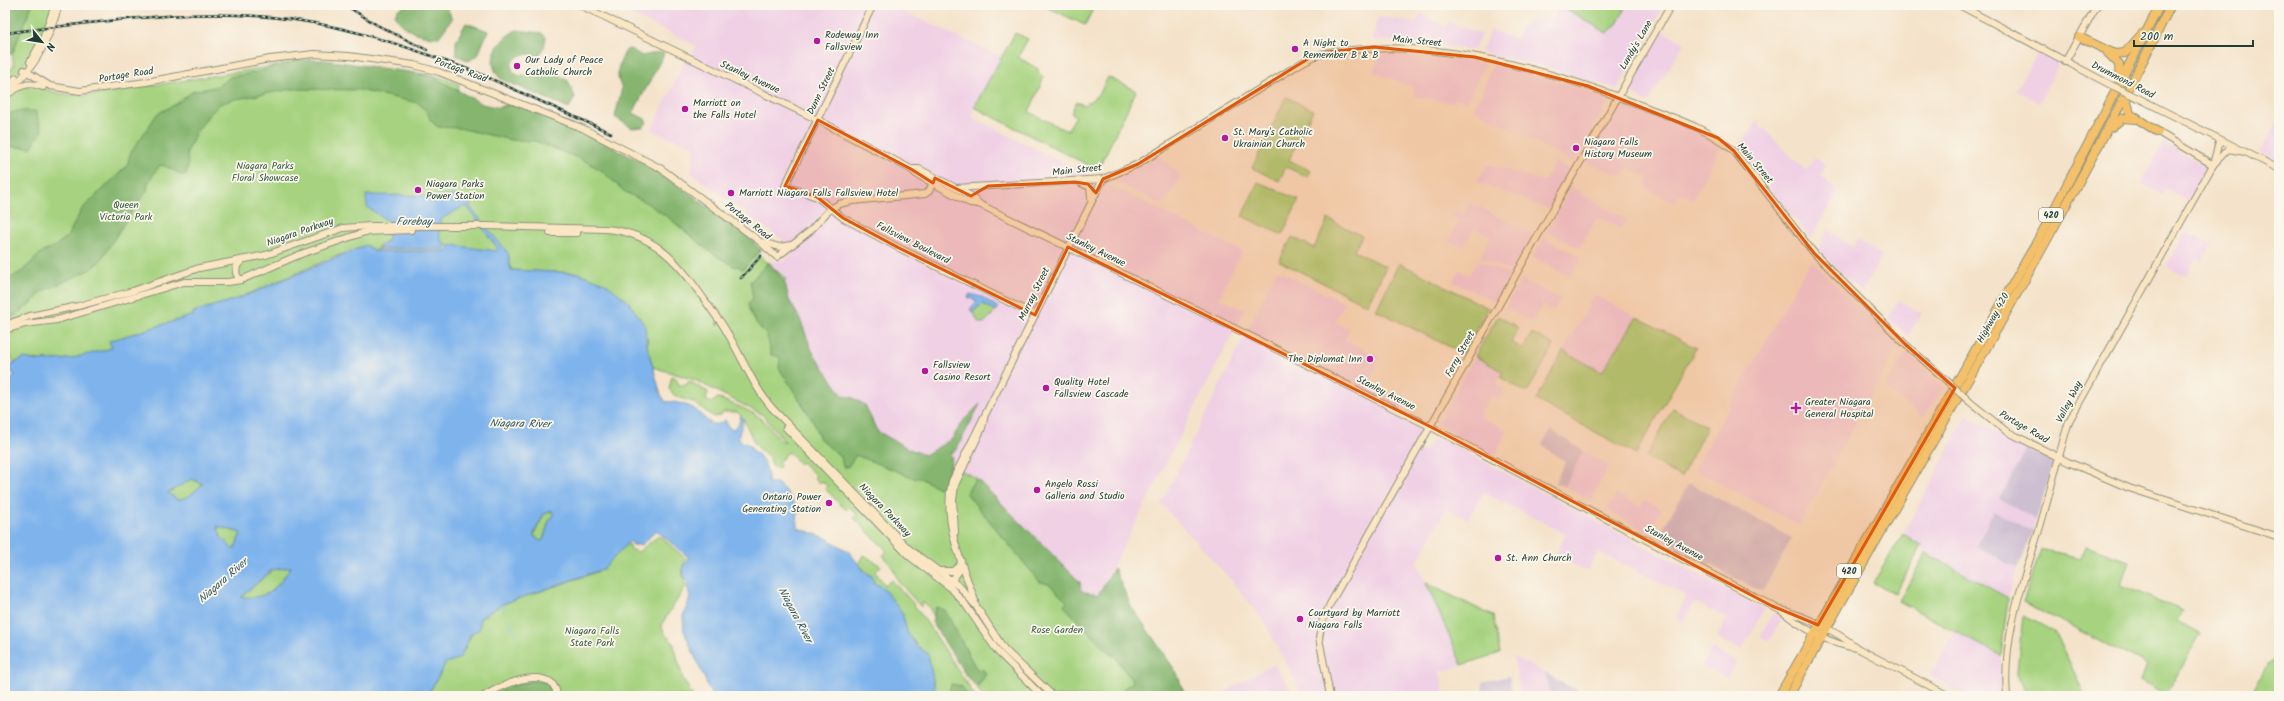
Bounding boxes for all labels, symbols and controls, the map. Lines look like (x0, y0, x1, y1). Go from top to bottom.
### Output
street label: Lundy's Lane (1615, 17, 1657, 73)
north arrow (22, 22, 62, 62)
scale bar (2134, 22, 2253, 48)
place label: Rodeway Inn Fallsview (825, 27, 879, 55)
text: 200 m (2140, 27, 2174, 46)
street label: Main Street (1392, 31, 1443, 51)
place label: A Night to Remember B & B (1303, 35, 1379, 63)
marker: Rodeway Inn Fallsview (812, 36, 822, 46)
text: N (40, 39, 59, 54)
marker: A Night to Remember B & B (1290, 44, 1300, 54)
place label: Our Lady of Peace Catholic Church (525, 52, 603, 80)
street label: Portage Road (432, 53, 491, 87)
street label: Stanley Avenue (717, 56, 783, 98)
street label: Drummond Road (2088, 57, 2158, 103)
marker: Our Lady of Peace Catholic Church (512, 61, 522, 71)
street label: Portage Road (98, 63, 155, 87)
street label: Dunn Street (803, 64, 839, 118)
place label: Marriott on the Falls Hotel (693, 95, 756, 123)
marker: Marriott on the Falls Hotel (680, 104, 690, 114)
place label: St. Mary's Catholic Ukrainian Church (1233, 124, 1313, 152)
marker: St. Mary's Catholic Ukrainian Church (1220, 133, 1230, 143)
place label: Niagara Falls History Museum (1584, 134, 1652, 162)
street label: Main Street (1733, 139, 1777, 187)
marker: Niagara Falls History Museum (1571, 143, 1581, 153)
park label: Niagara Parks Floral Showcase (232, 158, 299, 186)
street label: Main Street (1051, 159, 1103, 181)
place label: Niagara Parks Power Station (426, 176, 485, 204)
marker: Niagara Parks Power Station (413, 185, 423, 195)
place label: Marriott Niagara Falls Fallsview Hotel (739, 185, 899, 201)
marker: Marriott Niagara Falls Fallsview Hotel (726, 188, 736, 198)
park label: Queen Victoria Park (99, 197, 153, 225)
street label: Portage Road (721, 198, 775, 245)
road number: 420 (2039, 208, 2063, 222)
street label: Niagara Parkway (265, 213, 336, 251)
water label: Forebay (396, 213, 434, 231)
street label: Fallsview Boulevard (873, 218, 954, 269)
street label: Stanley Avenue (1064, 229, 1129, 271)
street label: Murray Street (1014, 264, 1054, 324)
street label: Highway 420 (1973, 290, 2013, 346)
street label: Ferry Street (1441, 328, 1479, 380)
place label: The Diplomat Inn (1288, 351, 1362, 367)
marker: The Diplomat Inn (1365, 354, 1375, 364)
place label: Fallsview Casino Resort (933, 357, 991, 385)
marker: Fallsview Casino Resort (920, 366, 930, 376)
street label: Stanley Avenue (1354, 371, 1419, 415)
place label: Quality Hotel Fallsview Cascade (1054, 374, 1129, 402)
street label: Valley Way (2052, 378, 2087, 426)
marker: Quality Hotel Fallsview Cascade (1041, 383, 1051, 393)
place label: Greater Niagara General Hospital (1805, 394, 1874, 422)
marker: Greater Niagara General Hospital (1790, 402, 1802, 414)
street label: Portage Road (1996, 406, 2053, 448)
water label: Niagara River (489, 414, 553, 434)
place label: Angelo Rossi Galleria and Studio (1045, 476, 1125, 504)
street label: Niagara Parkway (855, 479, 915, 541)
marker: Angelo Rossi Galleria and Studio (1032, 485, 1042, 495)
place label: Ontario Power Generating Station (742, 489, 822, 517)
marker: Ontario Power Generating Station (824, 498, 834, 508)
street label: Stanley Avenue (1642, 521, 1707, 565)
place label: St. Ann Church (1506, 550, 1572, 566)
water label: Niagara River (194, 553, 254, 608)
marker: St. Ann Church (1493, 553, 1503, 563)
road number: 420 (1837, 564, 1861, 578)
water label: Niagara River (773, 584, 818, 648)
place label: Courtyard by Marriott Niagara Falls (1308, 605, 1400, 633)
marker: Courtyard by Marriott Niagara Falls (1295, 614, 1305, 624)
park label: Rose Garden (1031, 622, 1083, 638)
park label: Niagara Falls State Park (565, 623, 620, 651)

